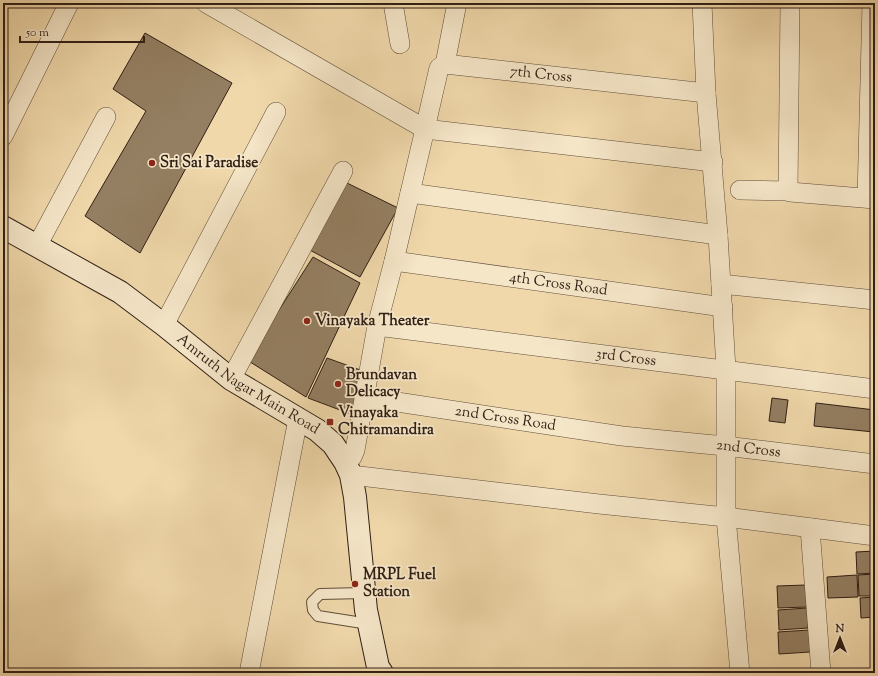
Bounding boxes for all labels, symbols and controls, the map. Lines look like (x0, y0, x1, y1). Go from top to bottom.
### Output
scale bar (20, 18, 144, 44)
text: 50 m (25, 24, 49, 42)
street label: 7th Cross (509, 61, 573, 89)
place label: Sri Sai Paradise (160, 153, 258, 174)
marker: Sri Sai Paradise (147, 158, 157, 168)
street label: 4th Cross Road (508, 267, 609, 301)
place label: Vinayaka Theater (315, 311, 430, 332)
marker: Vinayaka Theater (302, 316, 312, 326)
street label: Amruth Nagar Main Road (172, 329, 324, 440)
street label: 3rd Cross (595, 343, 658, 372)
place label: Brundavan Delicacy (346, 365, 417, 403)
marker: Brundavan Delicacy (333, 379, 343, 389)
street label: 2nd Cross Road (453, 400, 558, 436)
place label: Vinayaka Chitramandira (338, 403, 434, 441)
marker: Vinayaka Chitramandira (325, 417, 335, 427)
street label: 2nd Cross (715, 435, 782, 463)
place label: MRPL Fuel Station (363, 565, 437, 603)
marker: MRPL Fuel Station (350, 579, 360, 589)
north arrow (820, 618, 860, 658)
text: N (835, 621, 845, 637)

